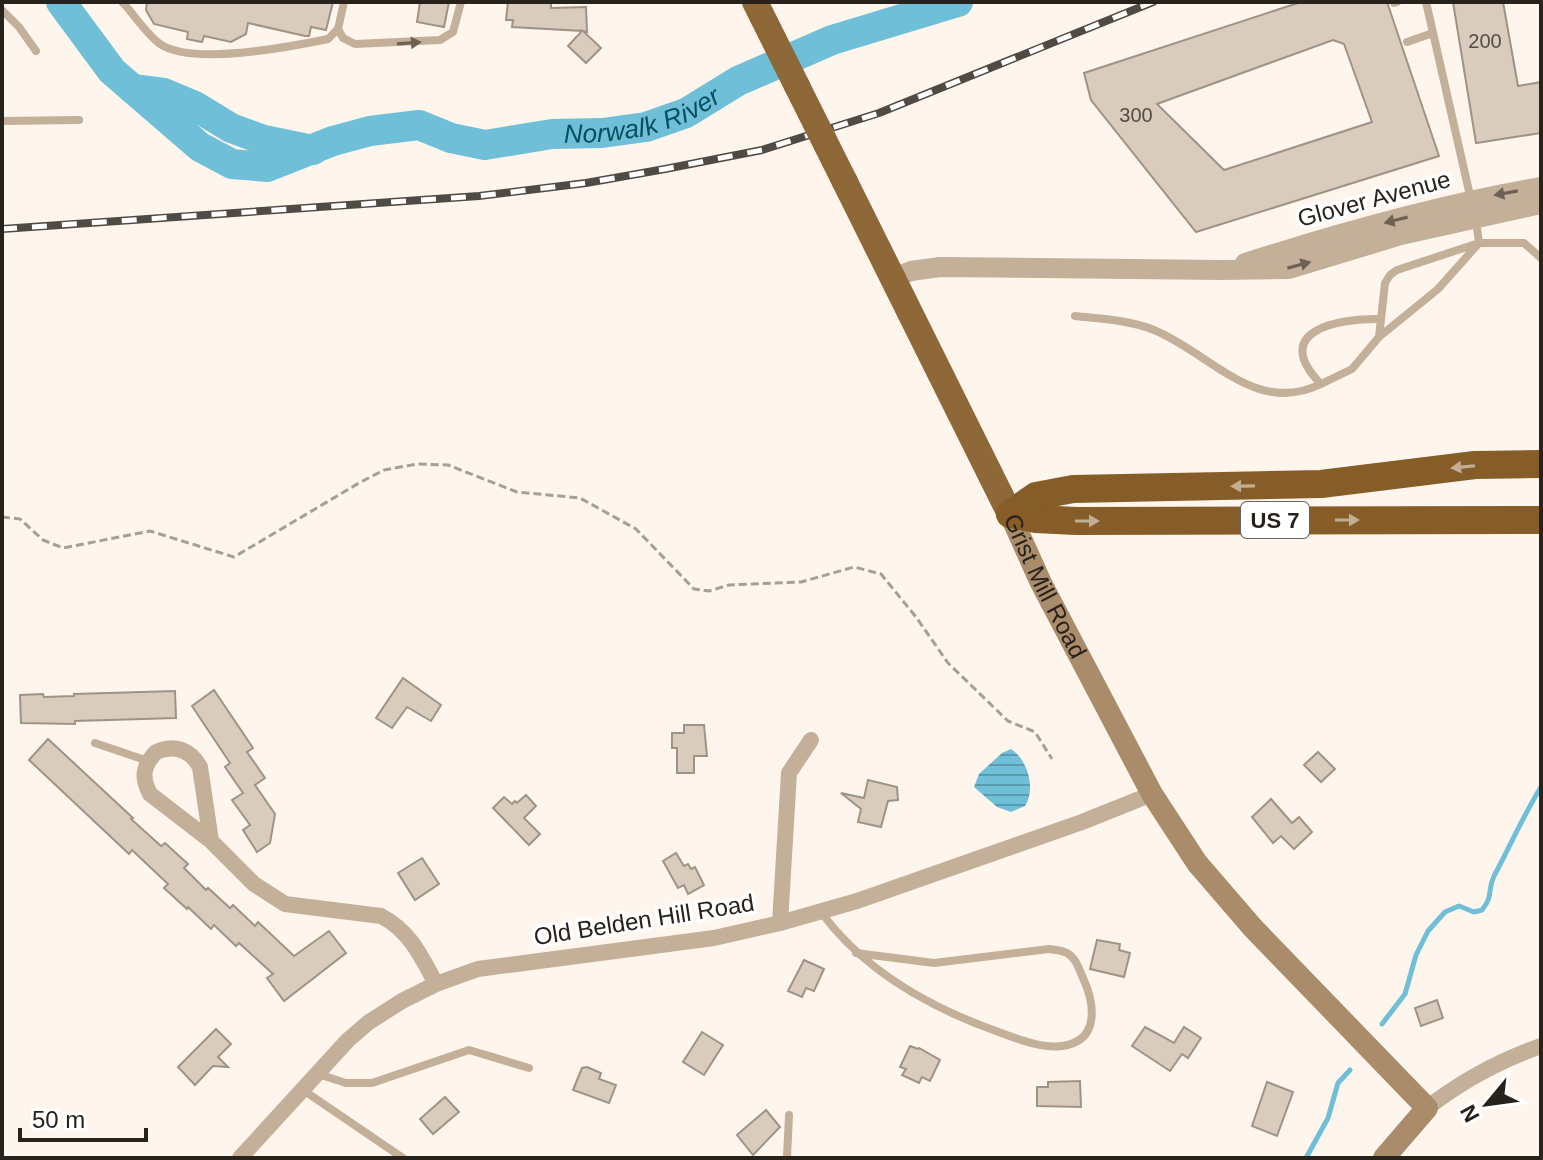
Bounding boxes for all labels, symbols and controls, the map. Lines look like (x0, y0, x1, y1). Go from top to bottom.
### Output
house number: 200 (1468, 30, 1502, 52)
one-way arrow (397, 36, 422, 49)
water label: Norwalk River (564, 80, 726, 149)
house number: 300 (1119, 104, 1153, 126)
street label: Glover Avenue (1295, 165, 1453, 232)
one-way arrow (1493, 187, 1518, 199)
one-way arrow (1383, 214, 1408, 226)
one-way arrow (1288, 258, 1312, 271)
one-way arrow (1450, 460, 1475, 473)
one-way arrow (1230, 480, 1255, 493)
road number: US 7 (1241, 502, 1309, 538)
street label: Grist Mill Road (999, 509, 1092, 663)
one-way arrow (1335, 514, 1360, 526)
one-way arrow (1075, 515, 1100, 527)
street label: Old Belden Hill Road (532, 889, 756, 950)
north arrow (1447, 1064, 1527, 1144)
scale bar (20, 1092, 146, 1142)
text: N (1455, 1100, 1485, 1126)
text: 50 m (32, 1106, 85, 1133)

